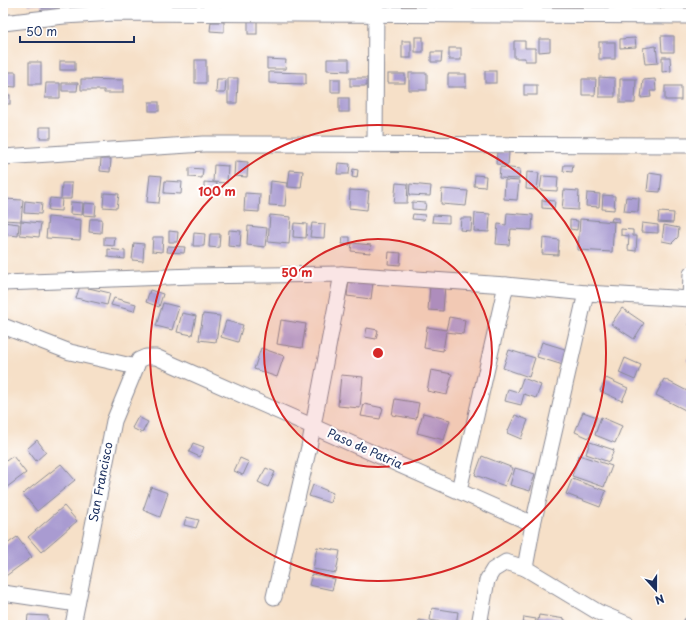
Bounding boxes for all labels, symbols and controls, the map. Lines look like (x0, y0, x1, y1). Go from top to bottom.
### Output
scale bar (20, 18, 134, 44)
text: 50 m (26, 22, 57, 40)
text: 100 m (198, 182, 236, 200)
text: 50 m (281, 263, 313, 281)
centre of rings (371, 346, 385, 360)
street label: Paso de Patria (325, 423, 406, 473)
street label: San Francisco (83, 440, 117, 523)
north arrow (636, 570, 676, 610)
text: N (652, 590, 667, 609)

